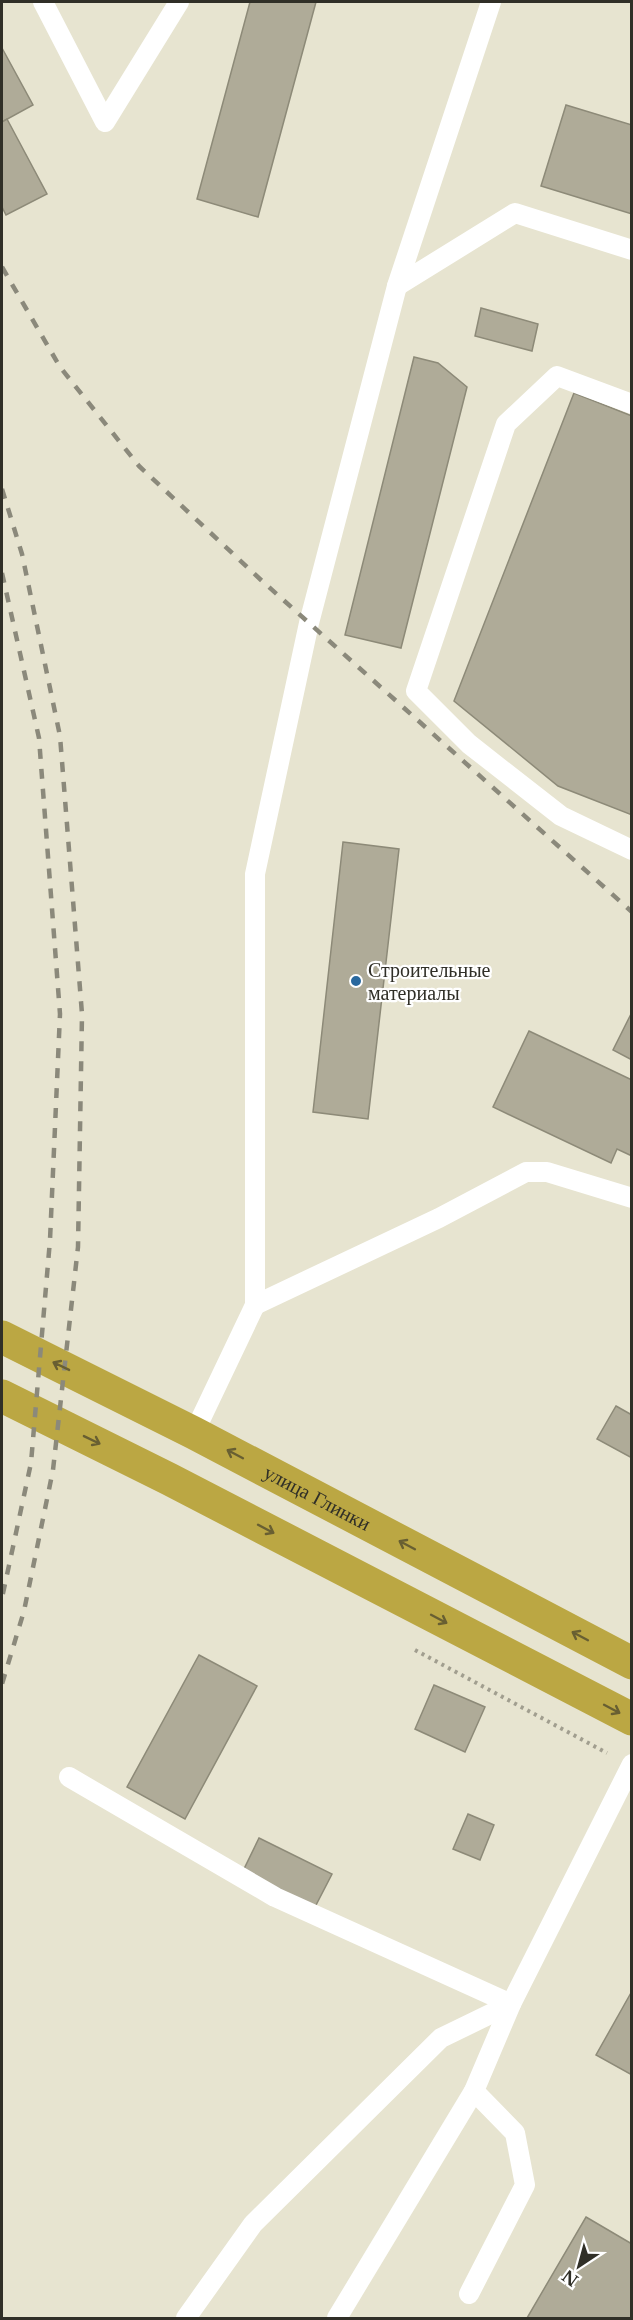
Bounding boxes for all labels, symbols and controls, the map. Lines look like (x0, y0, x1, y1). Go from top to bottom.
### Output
place label: Строительные материалы (368, 958, 491, 1005)
marker: Строительные материалы (349, 974, 363, 988)
one-way arrow (52, 1360, 70, 1372)
one-way arrow (82, 1435, 100, 1447)
one-way arrow (226, 1448, 244, 1459)
street label: улица Глинки (260, 1460, 375, 1536)
one-way arrow (256, 1524, 274, 1535)
one-way arrow (399, 1539, 416, 1551)
one-way arrow (429, 1614, 447, 1625)
one-way arrow (571, 1630, 589, 1641)
one-way arrow (602, 1704, 620, 1715)
north arrow (549, 2236, 609, 2296)
text: N (558, 2266, 582, 2291)

